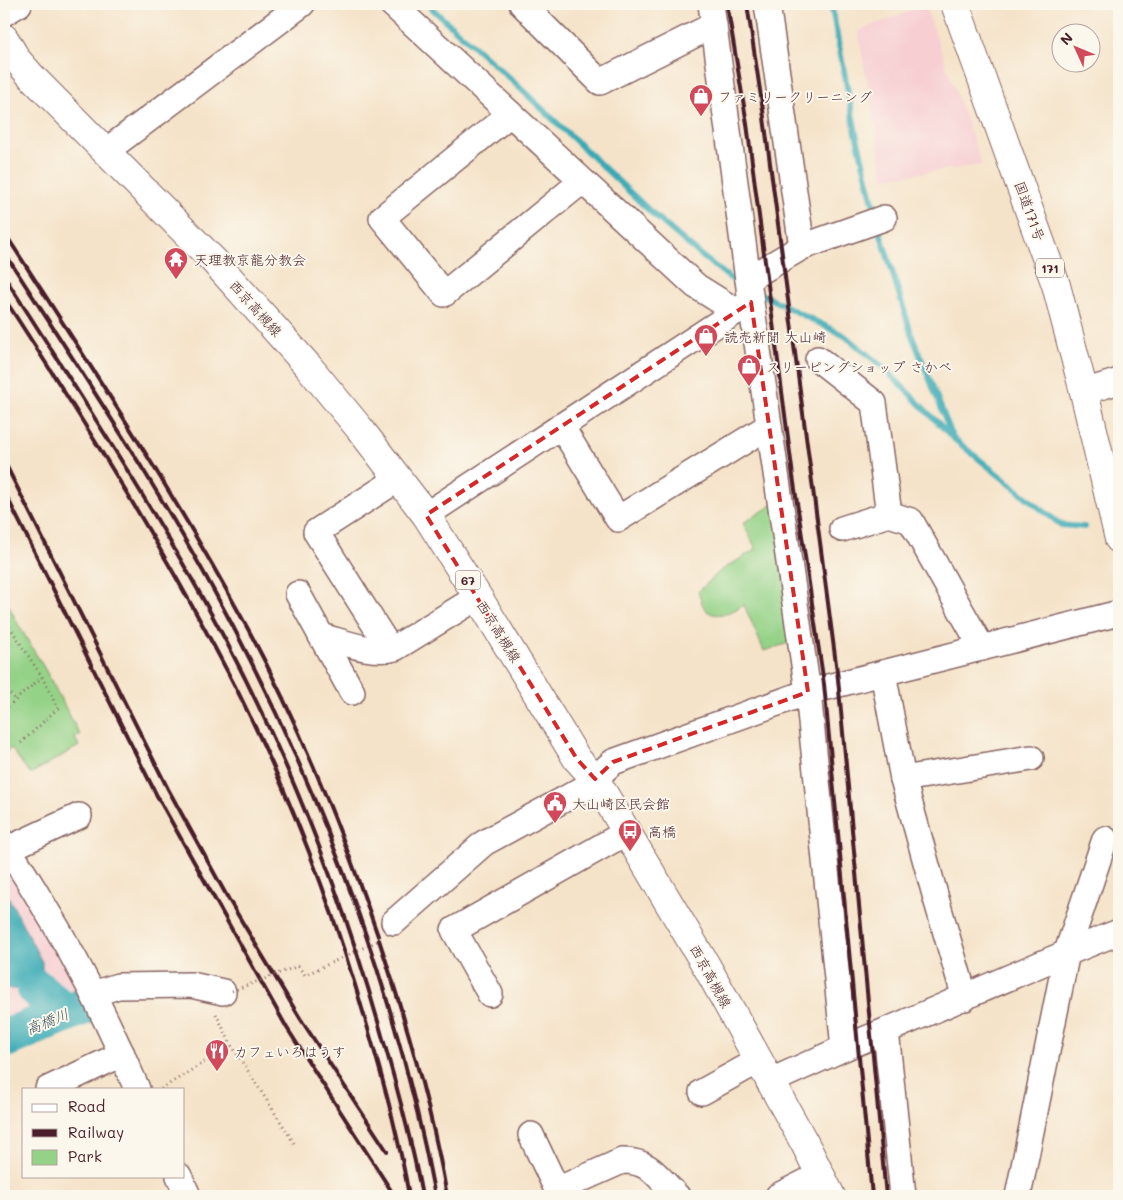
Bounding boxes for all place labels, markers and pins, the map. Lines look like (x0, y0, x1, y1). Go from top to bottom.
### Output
shop icon: ファミリークリーニング (688, 83, 714, 117)
place label: ファミリークリーニング (718, 87, 872, 106)
temple icon: 天理教京龍分教会 (163, 246, 189, 280)
place label: 天理教京龍分教会 (194, 250, 306, 269)
shop icon: 読売新聞 大山崎 (693, 323, 719, 357)
place label: 読売新聞 大山崎 (724, 327, 826, 346)
shop icon: スリーピングショップ さかべ (736, 353, 762, 387)
place label: スリーピングショップ さかべ (766, 357, 952, 376)
public building icon: 大山崎区民会館 (542, 790, 568, 824)
place label: 大山崎区民会館 (572, 794, 670, 813)
bus stop icon: 高橋 (617, 818, 643, 852)
place label: 高橋 (648, 822, 676, 841)
restaurant icon: カフェいろはうす (204, 1038, 230, 1072)
place label: カフェいろはうす (234, 1042, 346, 1061)

